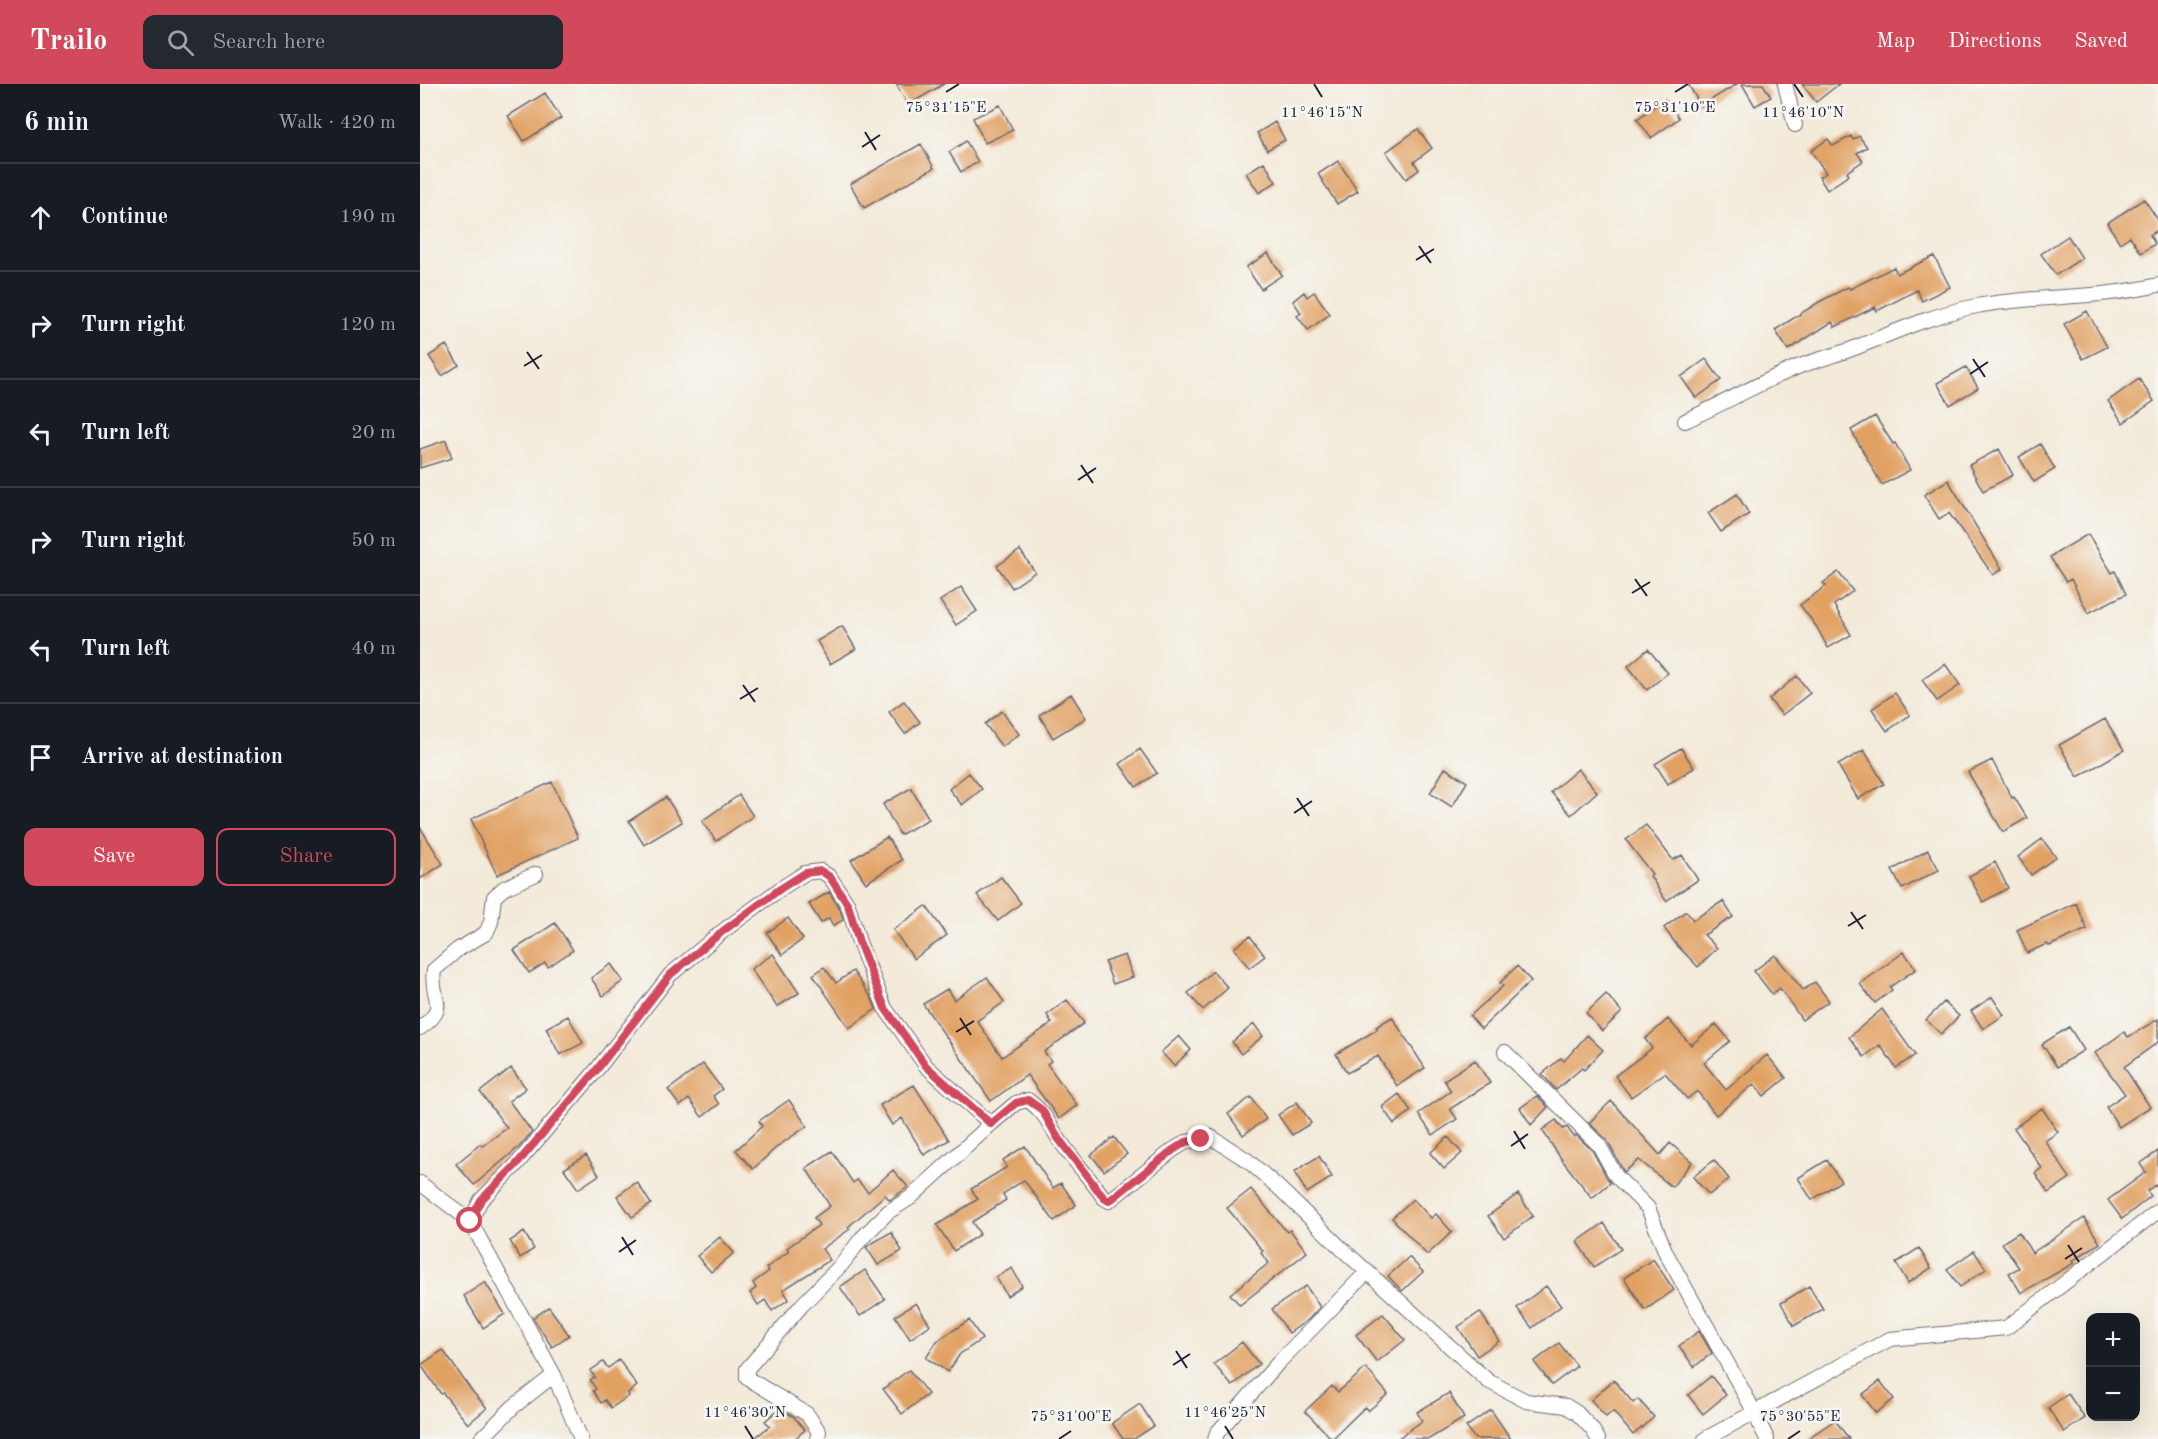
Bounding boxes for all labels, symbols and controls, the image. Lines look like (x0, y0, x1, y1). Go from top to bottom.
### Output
search box (143, 15, 563, 69)
icon: search (164, 26, 197, 59)
text: Trailo (30, 28, 107, 56)
text: Search here (212, 31, 325, 53)
text: Map (1876, 31, 1915, 52)
text: Directions (1948, 31, 2042, 52)
text: Saved (2075, 31, 2128, 52)
text: 75°31'15"E (906, 101, 986, 116)
text: 75°31'10"E (1635, 101, 1715, 116)
text: 11°46'15"N (1281, 106, 1363, 121)
text: 11°46'10"N (1762, 106, 1844, 121)
text: 6 min (24, 110, 89, 136)
text: Walk · 420 m (277, 113, 396, 133)
icon: ahead (24, 201, 57, 234)
text: Continue (81, 206, 168, 228)
text: 190 m (340, 207, 396, 227)
icon: right (24, 309, 57, 342)
text: Turn right (81, 314, 185, 336)
text: 120 m (340, 315, 396, 335)
icon: left (24, 417, 57, 450)
text: Turn left (81, 422, 170, 444)
text: 20 m (351, 423, 396, 443)
icon: right (24, 525, 57, 558)
text: Turn right (81, 530, 185, 552)
text: 50 m (351, 531, 396, 551)
icon: left (24, 633, 57, 666)
text: Turn left (81, 638, 170, 660)
text: 40 m (351, 639, 396, 659)
icon: arrive (24, 741, 57, 774)
text: Arrive at destination (81, 746, 283, 768)
button: Save (24, 828, 204, 886)
button: Share (216, 828, 396, 886)
route end (1187, 1125, 1213, 1151)
route start (456, 1207, 482, 1233)
map controls (2086, 1313, 2140, 1421)
button: + (2086, 1313, 2140, 1367)
button: − (2086, 1367, 2140, 1421)
text: 11°46'30"N (704, 1406, 786, 1421)
text: 11°46'25"N (1184, 1406, 1266, 1421)
text: 75°31'00"E (1031, 1410, 1111, 1425)
text: 75°30'55"E (1760, 1410, 1840, 1425)

